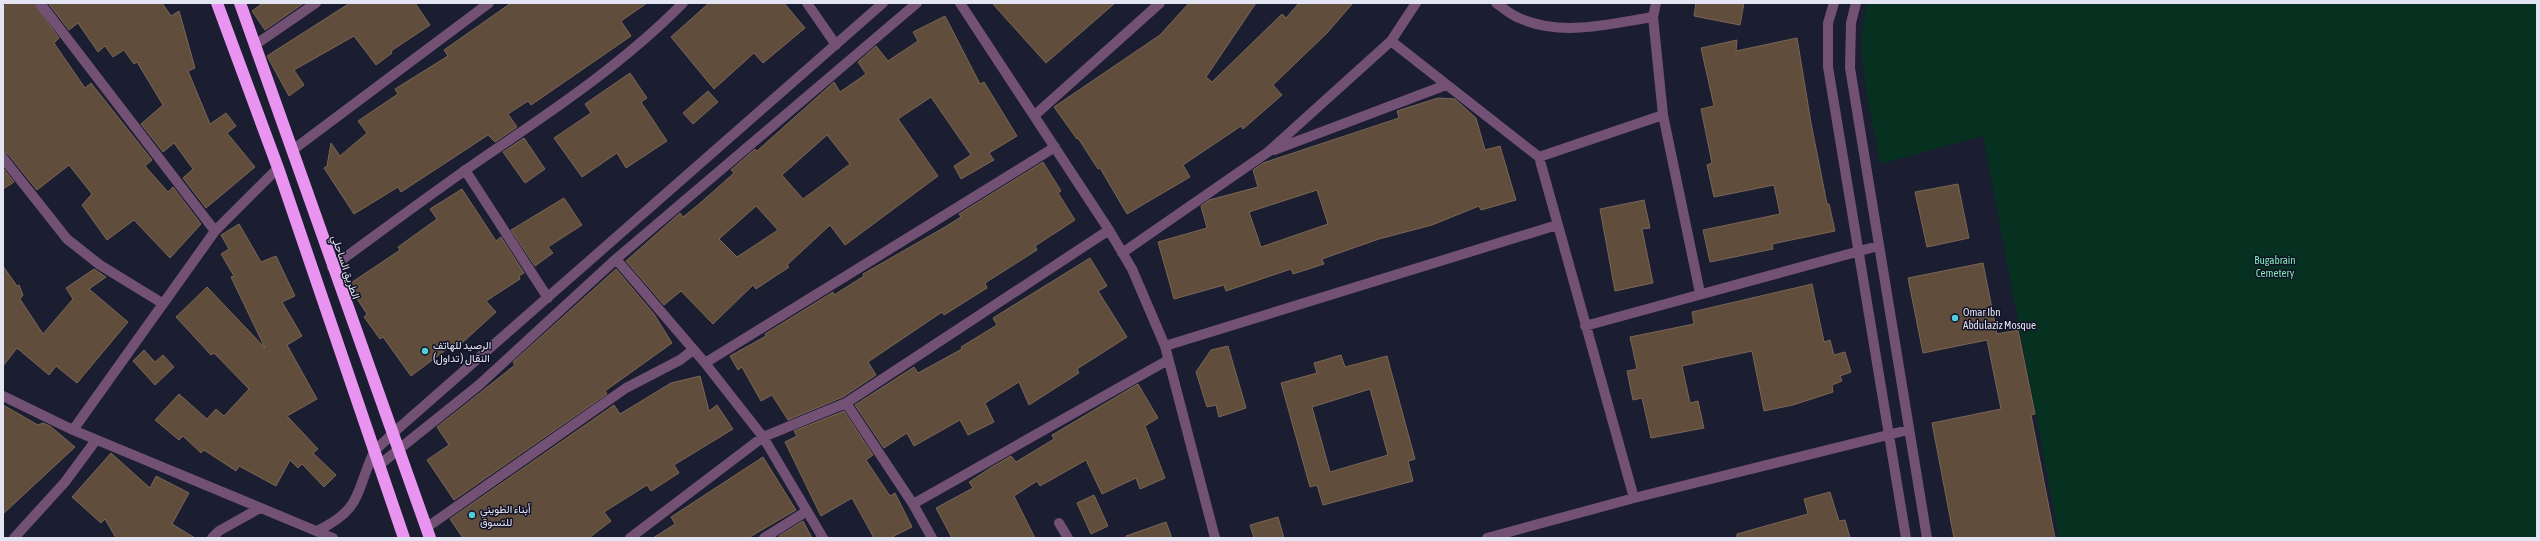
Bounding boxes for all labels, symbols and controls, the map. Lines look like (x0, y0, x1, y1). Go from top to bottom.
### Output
street label: الطريق الساحلي (326, 234, 363, 302)
park label: Bugabrain Cemetery (2254, 254, 2296, 279)
place label: Omar Ibn Abdulaziz Mosque (1963, 306, 2036, 331)
marker: Omar Ibn Abdulaziz Mosque (1950, 313, 1960, 323)
place label: الرصيد للهاتف النقال ( تداول) (433, 339, 491, 365)
marker: الرصيد للهاتف النقال ( تداول) (420, 346, 430, 356)
place label: أبناء الطويني للتسوق (480, 503, 531, 529)
marker: أبناء الطويني للتسوق (467, 510, 477, 520)

